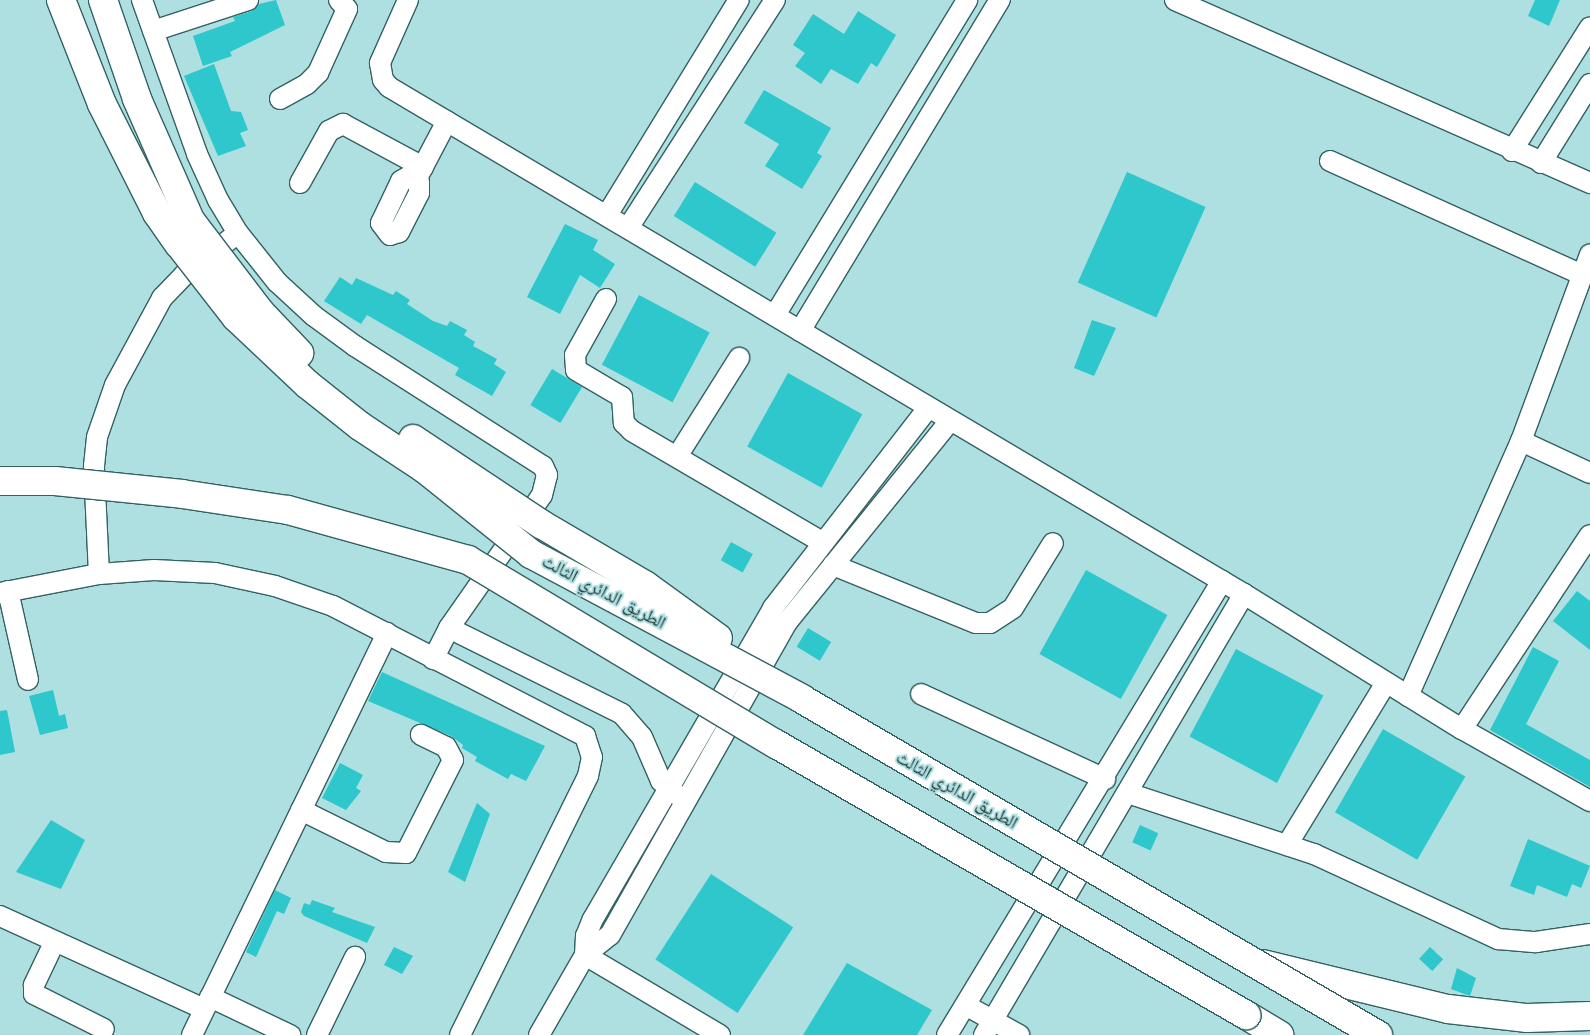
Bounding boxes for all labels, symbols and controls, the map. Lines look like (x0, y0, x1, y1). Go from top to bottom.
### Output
street label: الطريق الدائري الثالث (538, 550, 670, 634)
street label: الطريق الدائري الثالث (892, 746, 1022, 834)

